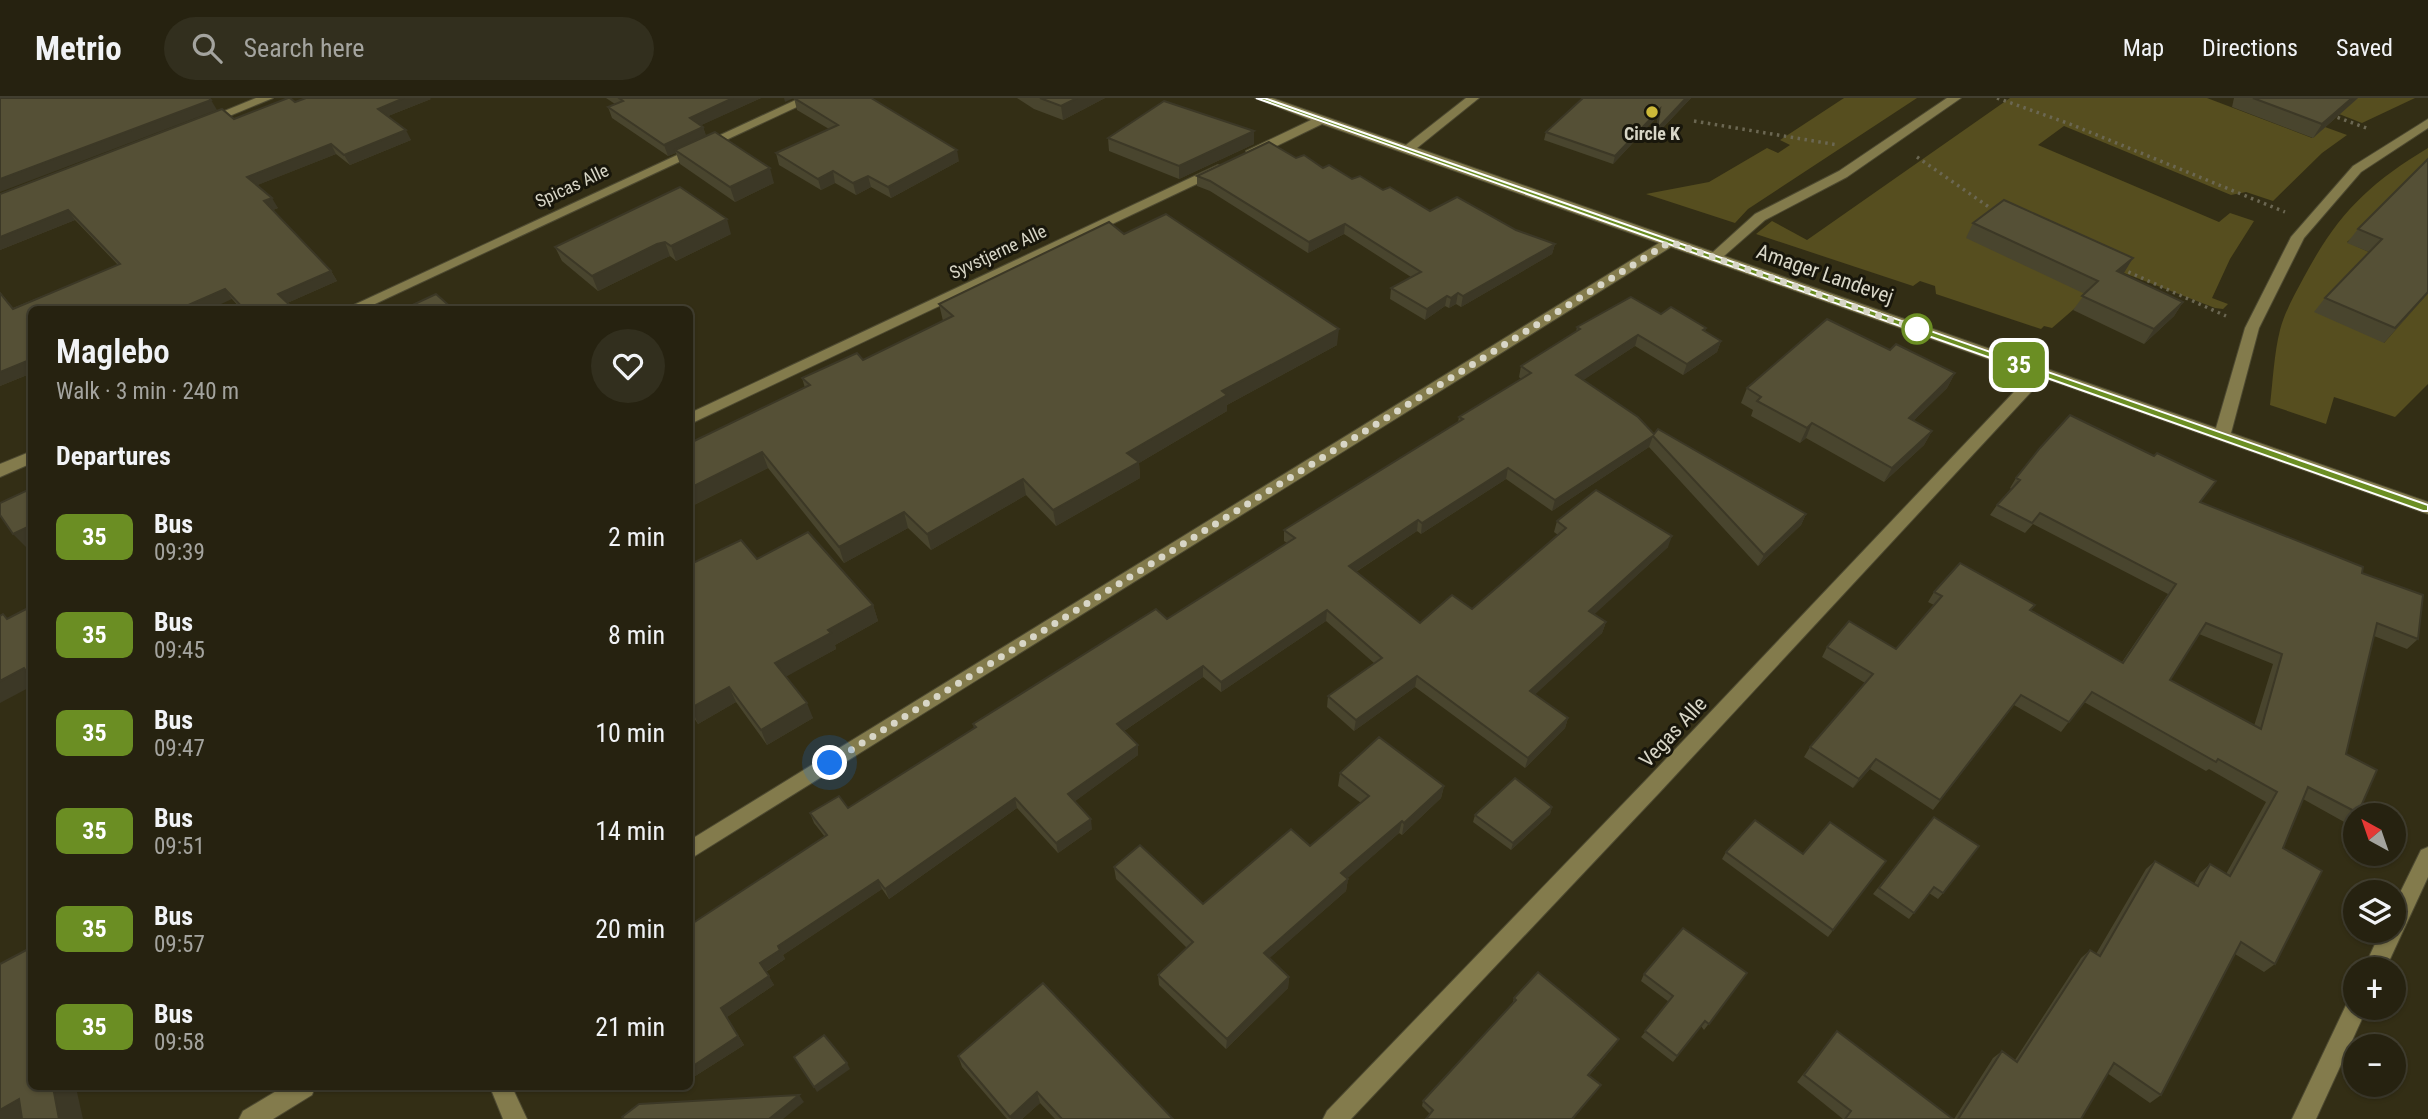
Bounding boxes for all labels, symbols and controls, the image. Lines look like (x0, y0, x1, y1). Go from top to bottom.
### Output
search box (164, 17, 654, 80)
text: Metrio (35, 29, 122, 68)
icon: search (188, 29, 226, 67)
text: Search here (244, 33, 365, 63)
text: Map (2123, 34, 2164, 62)
text: Directions (2202, 34, 2298, 62)
text: Saved (2336, 34, 2393, 62)
marker: Circle K (1644, 104, 1660, 120)
place label: Circle K (1624, 123, 1681, 144)
street label: Spicas Alle (532, 159, 612, 212)
street label: Syvstjerne Alle (946, 220, 1050, 283)
street label: Amager Landevej (1753, 239, 1897, 309)
unlabelled marker (1902, 314, 1932, 344)
button: heart (591, 329, 665, 403)
text: Maglebo (56, 332, 170, 371)
line badge: 35 (1988, 342, 2050, 388)
text: 35 (2007, 351, 2031, 379)
text: Walk · 3 min · 240 m (56, 378, 239, 405)
text: Departures (56, 441, 171, 471)
text: Bus (154, 509, 193, 539)
text: 2 min (608, 522, 665, 552)
text: 35 (82, 523, 107, 551)
text: 09:39 (154, 539, 205, 566)
text: Bus (154, 607, 193, 637)
text: 8 min (608, 620, 665, 650)
text: 35 (82, 621, 107, 649)
text: 09:45 (154, 637, 205, 664)
street label: Vegas Alle (1634, 692, 1712, 772)
text: Bus (154, 705, 193, 735)
text: 10 min (595, 718, 665, 748)
text: 35 (82, 719, 107, 747)
text: 09:47 (154, 735, 205, 762)
your location (812, 745, 847, 780)
text: Bus (154, 803, 193, 833)
north arrow (2343, 803, 2406, 866)
map controls (2343, 803, 2406, 1097)
text: 14 min (595, 816, 665, 846)
text: 35 (82, 817, 107, 845)
text: 09:51 (154, 833, 205, 860)
button: layers (2343, 880, 2406, 943)
text: Bus (154, 901, 193, 931)
text: 20 min (595, 914, 665, 944)
text: 35 (82, 915, 107, 943)
text: 09:57 (154, 931, 205, 958)
button: + (2343, 957, 2406, 1020)
text: Bus (154, 999, 193, 1029)
text: 21 min (595, 1012, 665, 1042)
text: 35 (82, 1013, 107, 1041)
text: 09:58 (154, 1029, 205, 1056)
button: − (2343, 1034, 2406, 1097)

